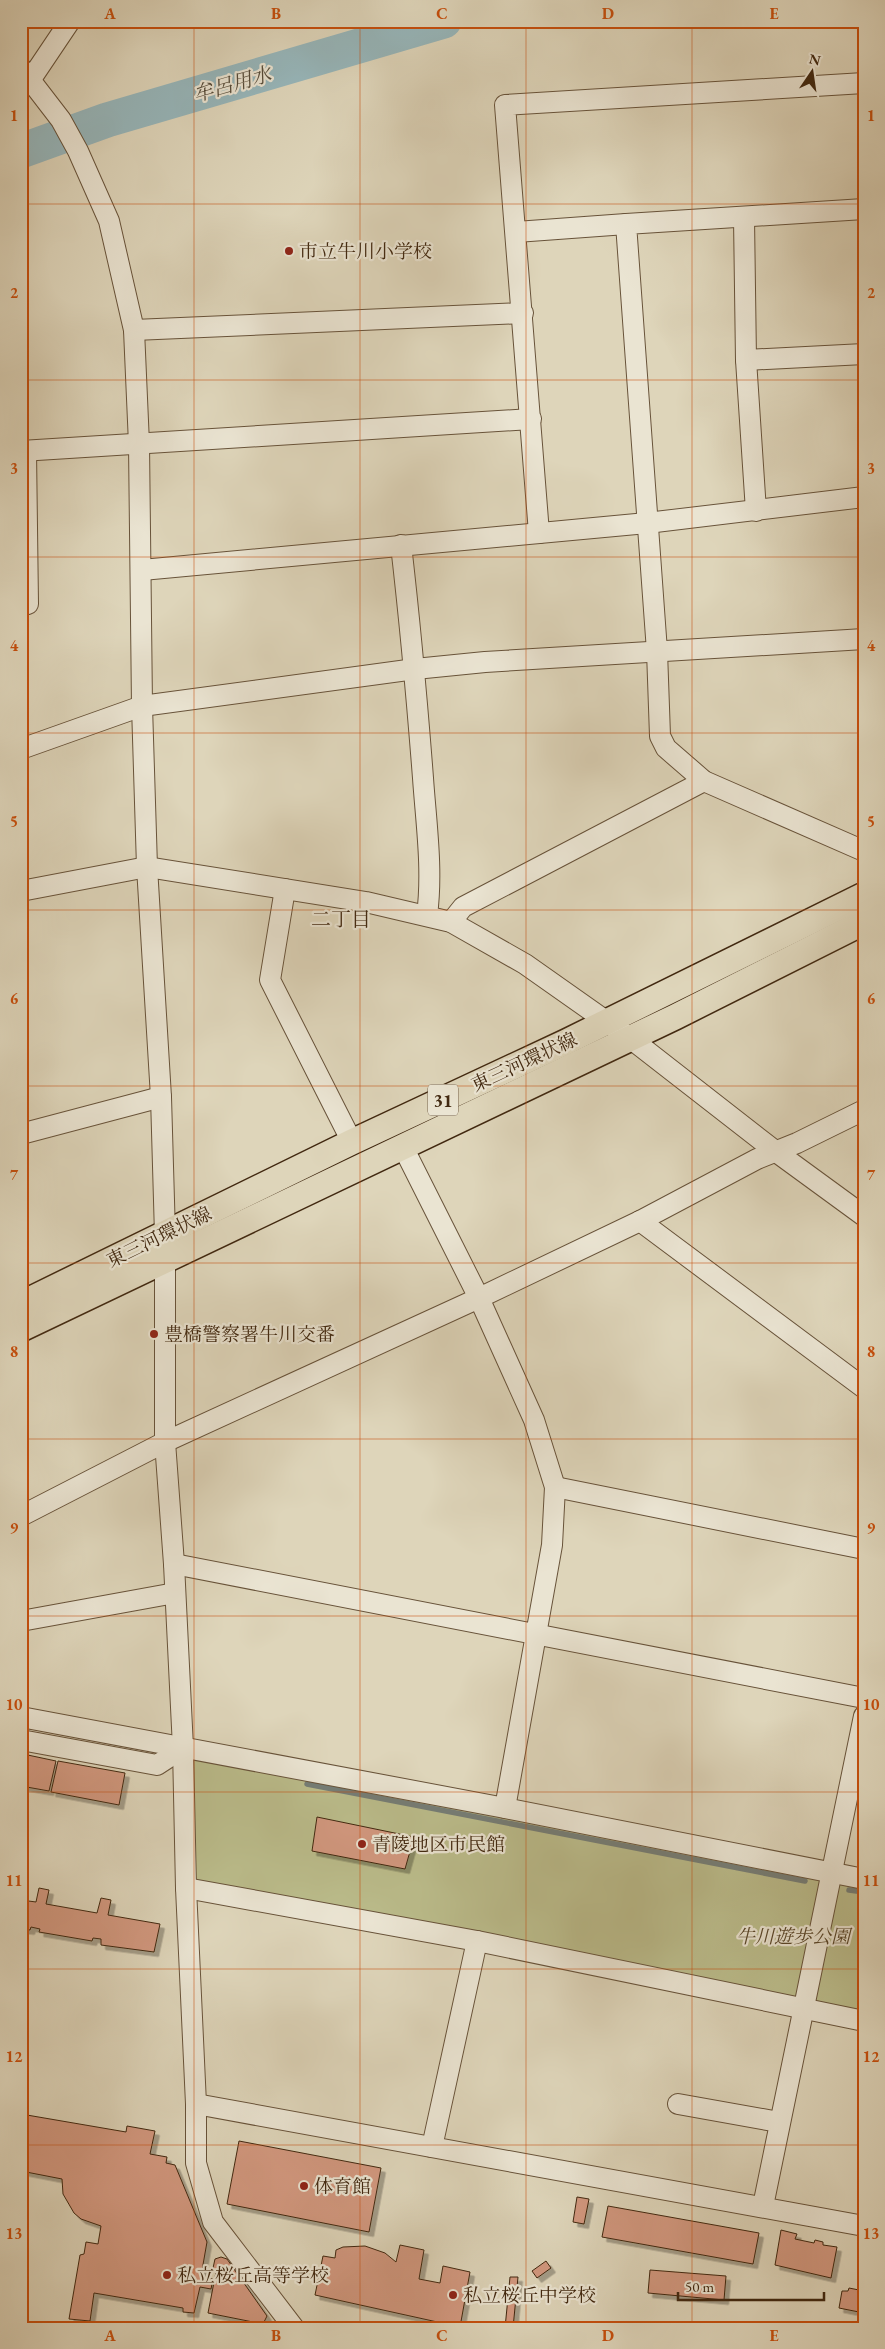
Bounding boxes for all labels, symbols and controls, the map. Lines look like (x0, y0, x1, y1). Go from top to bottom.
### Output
text: A (103, 3, 116, 24)
text: B (271, 3, 281, 24)
text: C (436, 3, 448, 24)
text: D (602, 3, 614, 24)
text: E (769, 3, 779, 24)
north arrow (788, 48, 838, 98)
text: N (807, 49, 823, 70)
water label: 牟呂用水 (190, 60, 276, 108)
text: 1 (10, 105, 18, 126)
text: 1 (867, 105, 875, 126)
place label: 市立牛川小学校 (299, 239, 432, 264)
marker: 市立牛川小学校 (283, 245, 295, 257)
text: 2 (10, 282, 19, 303)
text: 2 (867, 282, 876, 303)
text: 3 (10, 458, 18, 479)
text: 3 (867, 458, 875, 479)
text: 4 (10, 635, 19, 656)
text: 4 (867, 635, 876, 656)
text: 5 (10, 811, 18, 832)
text: 5 (867, 811, 875, 832)
district label: 二丁目 (311, 906, 371, 932)
text: 6 (10, 988, 19, 1009)
text: 6 (867, 988, 876, 1009)
street label: 東三河環状線 (467, 1027, 581, 1097)
road number: 31 (428, 1084, 458, 1116)
text: 7 (10, 1164, 19, 1185)
text: 7 (867, 1164, 876, 1185)
street label: 東三河環状線 (102, 1201, 216, 1273)
place label: 豊橋警察署牛川交番 (164, 1322, 335, 1347)
marker: 豊橋警察署牛川交番 (148, 1328, 160, 1340)
text: 8 (10, 1341, 18, 1362)
text: 8 (867, 1341, 875, 1362)
text: 9 (10, 1517, 19, 1538)
text: 9 (867, 1517, 876, 1538)
text: 10 (6, 1694, 23, 1715)
text: 10 (863, 1694, 880, 1715)
place label: 青陵地区市民館 (372, 1832, 505, 1857)
marker: 青陵地区市民館 (356, 1838, 368, 1850)
text: 11 (6, 1870, 22, 1891)
text: 11 (863, 1870, 879, 1891)
park label: 牛川遊歩公園 (736, 1924, 853, 1949)
text: 12 (6, 2046, 23, 2067)
text: 12 (863, 2046, 880, 2067)
place label: 体育館 (314, 2174, 371, 2199)
marker: 体育館 (298, 2180, 310, 2192)
text: 13 (6, 2223, 22, 2244)
text: 13 (863, 2223, 879, 2244)
place label: 私立桜丘高等学校 (177, 2263, 329, 2288)
marker: 私立桜丘高等学校 (161, 2269, 173, 2281)
scale bar (678, 2269, 824, 2301)
text: 50 m (685, 2277, 714, 2296)
place label: 私立桜丘中学校 (463, 2283, 596, 2308)
marker: 私立桜丘中学校 (447, 2289, 459, 2301)
text: A (103, 2325, 116, 2346)
text: B (271, 2325, 281, 2346)
text: C (436, 2325, 448, 2346)
text: D (602, 2325, 614, 2346)
text: E (769, 2325, 779, 2346)

